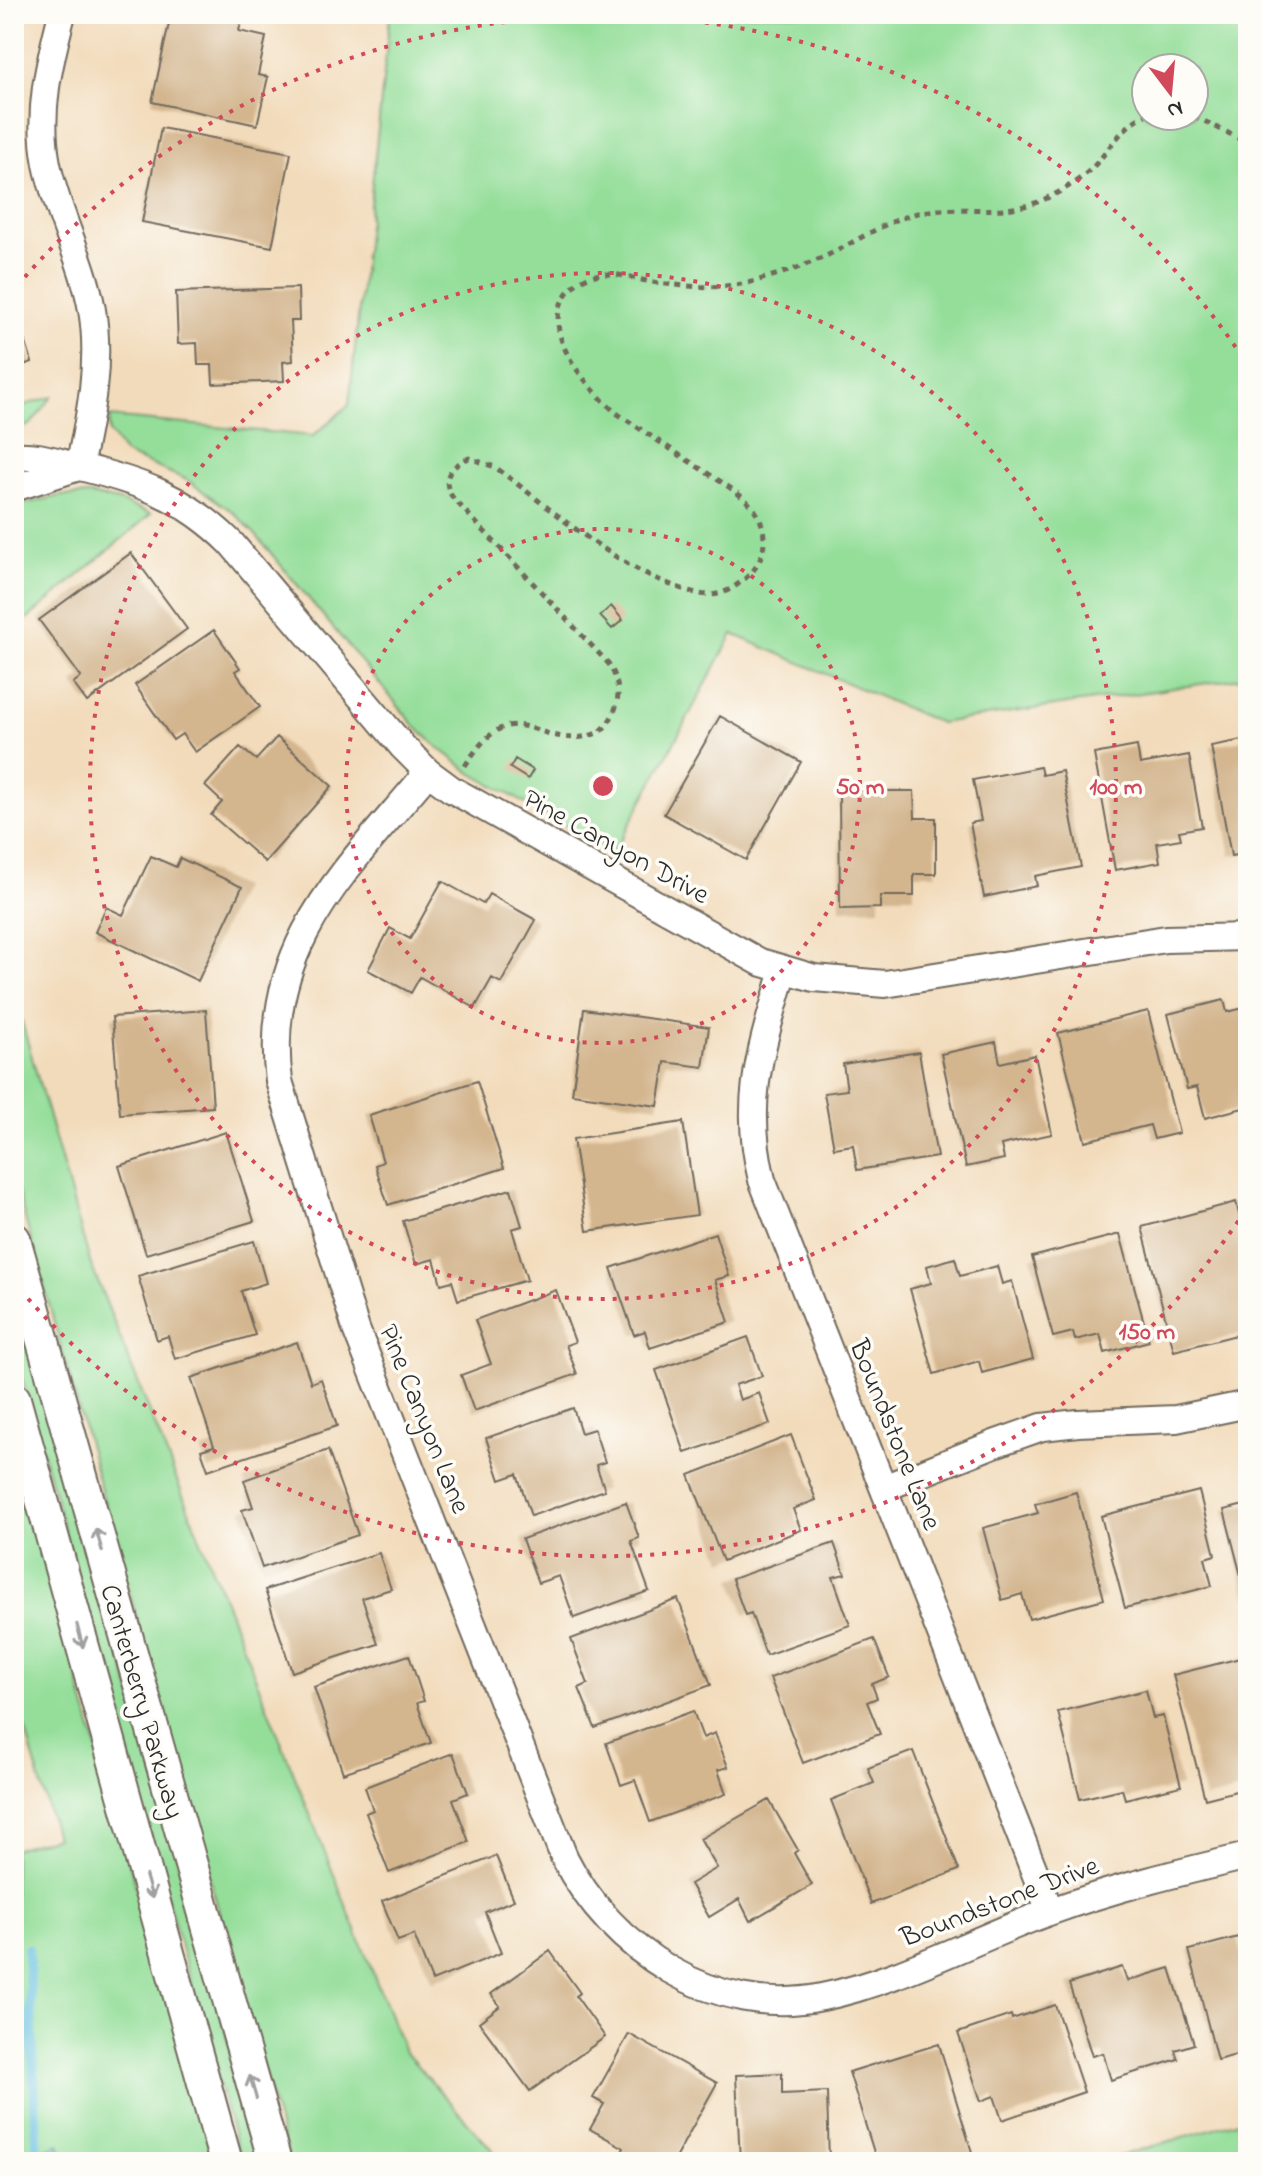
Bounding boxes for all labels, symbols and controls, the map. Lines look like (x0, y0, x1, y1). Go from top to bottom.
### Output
north arrow (1130, 52, 1210, 132)
text: N (1163, 91, 1186, 126)
text: 50 m (836, 771, 885, 806)
text: 100 m (1090, 771, 1143, 806)
centre of rings (589, 772, 617, 800)
street label: Pine Canyon Drive (515, 780, 716, 916)
text: 150 m (1119, 1316, 1176, 1351)
street label: Pine Canyon Lane (366, 1319, 480, 1521)
street label: Boundstone Lane (836, 1333, 951, 1537)
one-way arrow (91, 1528, 106, 1554)
street label: Canterberry Parkway (88, 1580, 194, 1824)
one-way arrow (73, 1623, 88, 1649)
street label: Boundstone Drive (894, 1847, 1106, 1960)
one-way arrow (142, 1873, 157, 1899)
one-way arrow (245, 2074, 260, 2100)

